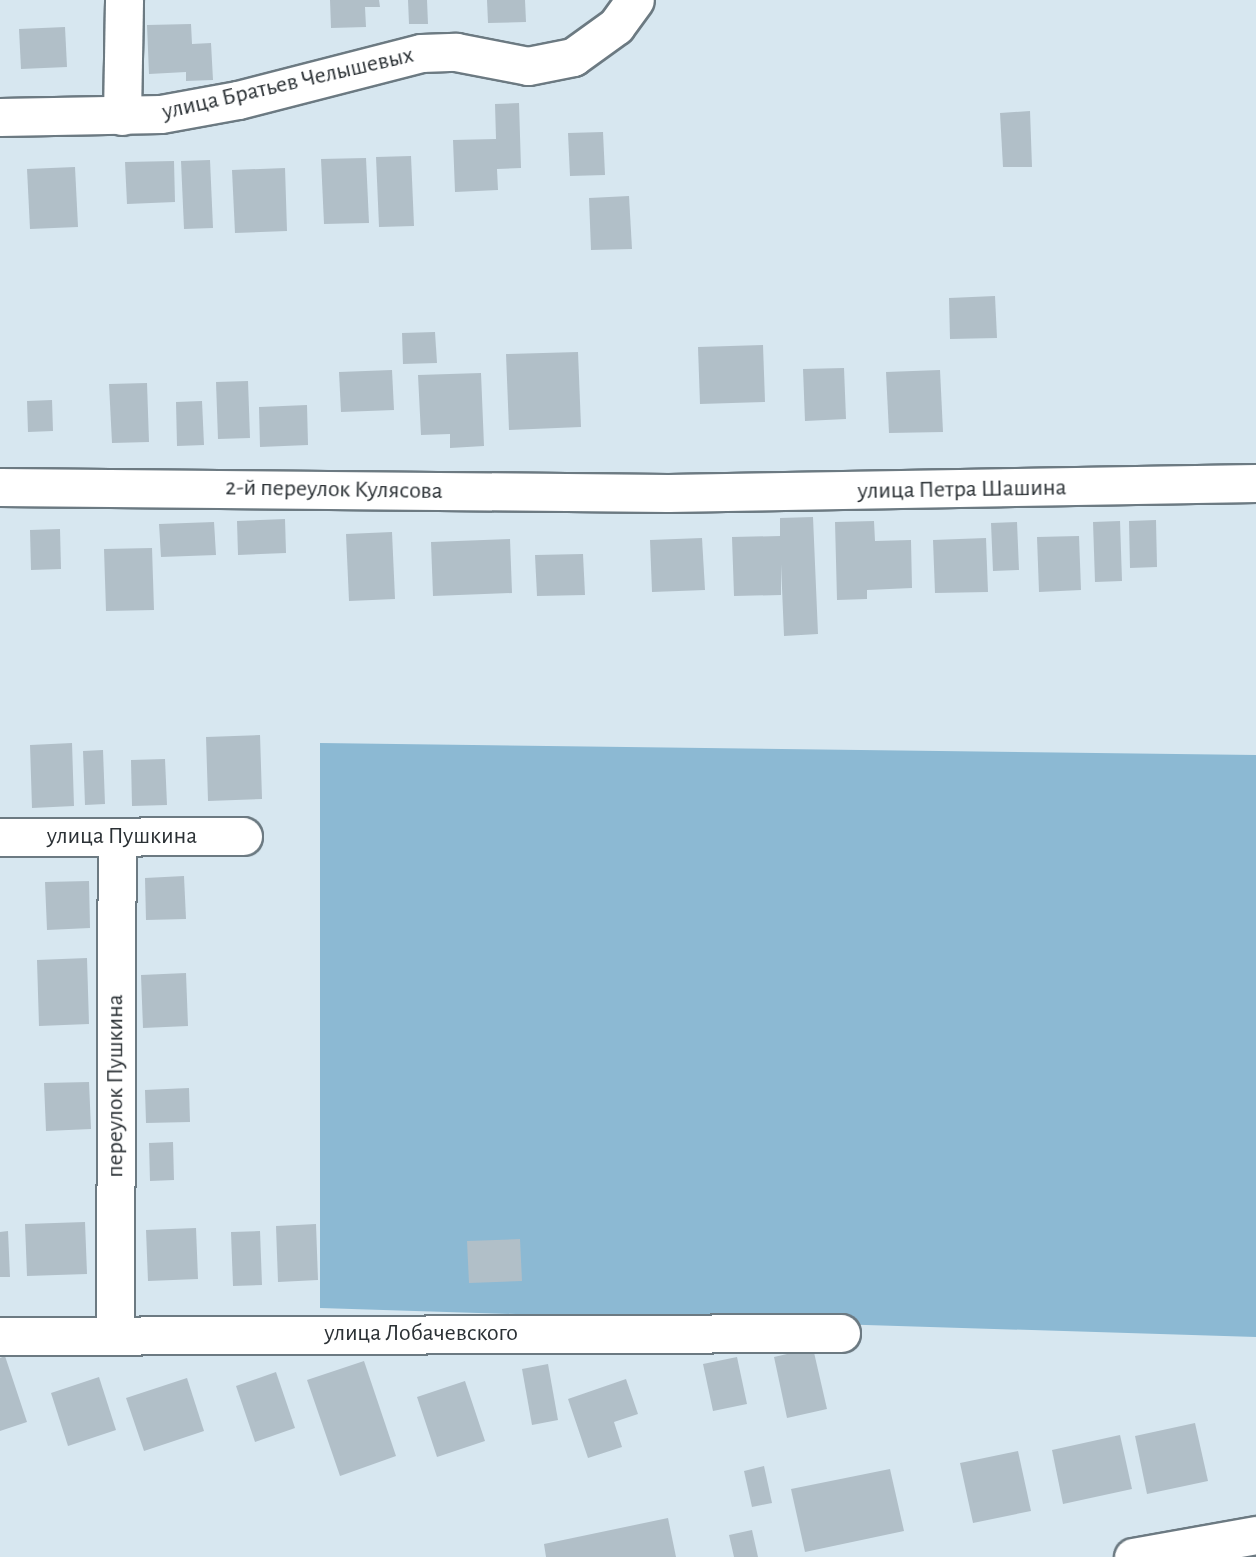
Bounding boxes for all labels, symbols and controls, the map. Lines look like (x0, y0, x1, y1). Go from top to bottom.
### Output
street label: улица Братьев Челышевых (159, 41, 417, 127)
street label: 2-й переулок Кулясова (225, 474, 443, 506)
street label: улица Петра Шашина (857, 474, 1067, 506)
street label: улица Пушкина (47, 823, 197, 851)
street label: переулок Пушкина (102, 994, 130, 1178)
street label: улица Лобачевского (324, 1320, 518, 1348)

